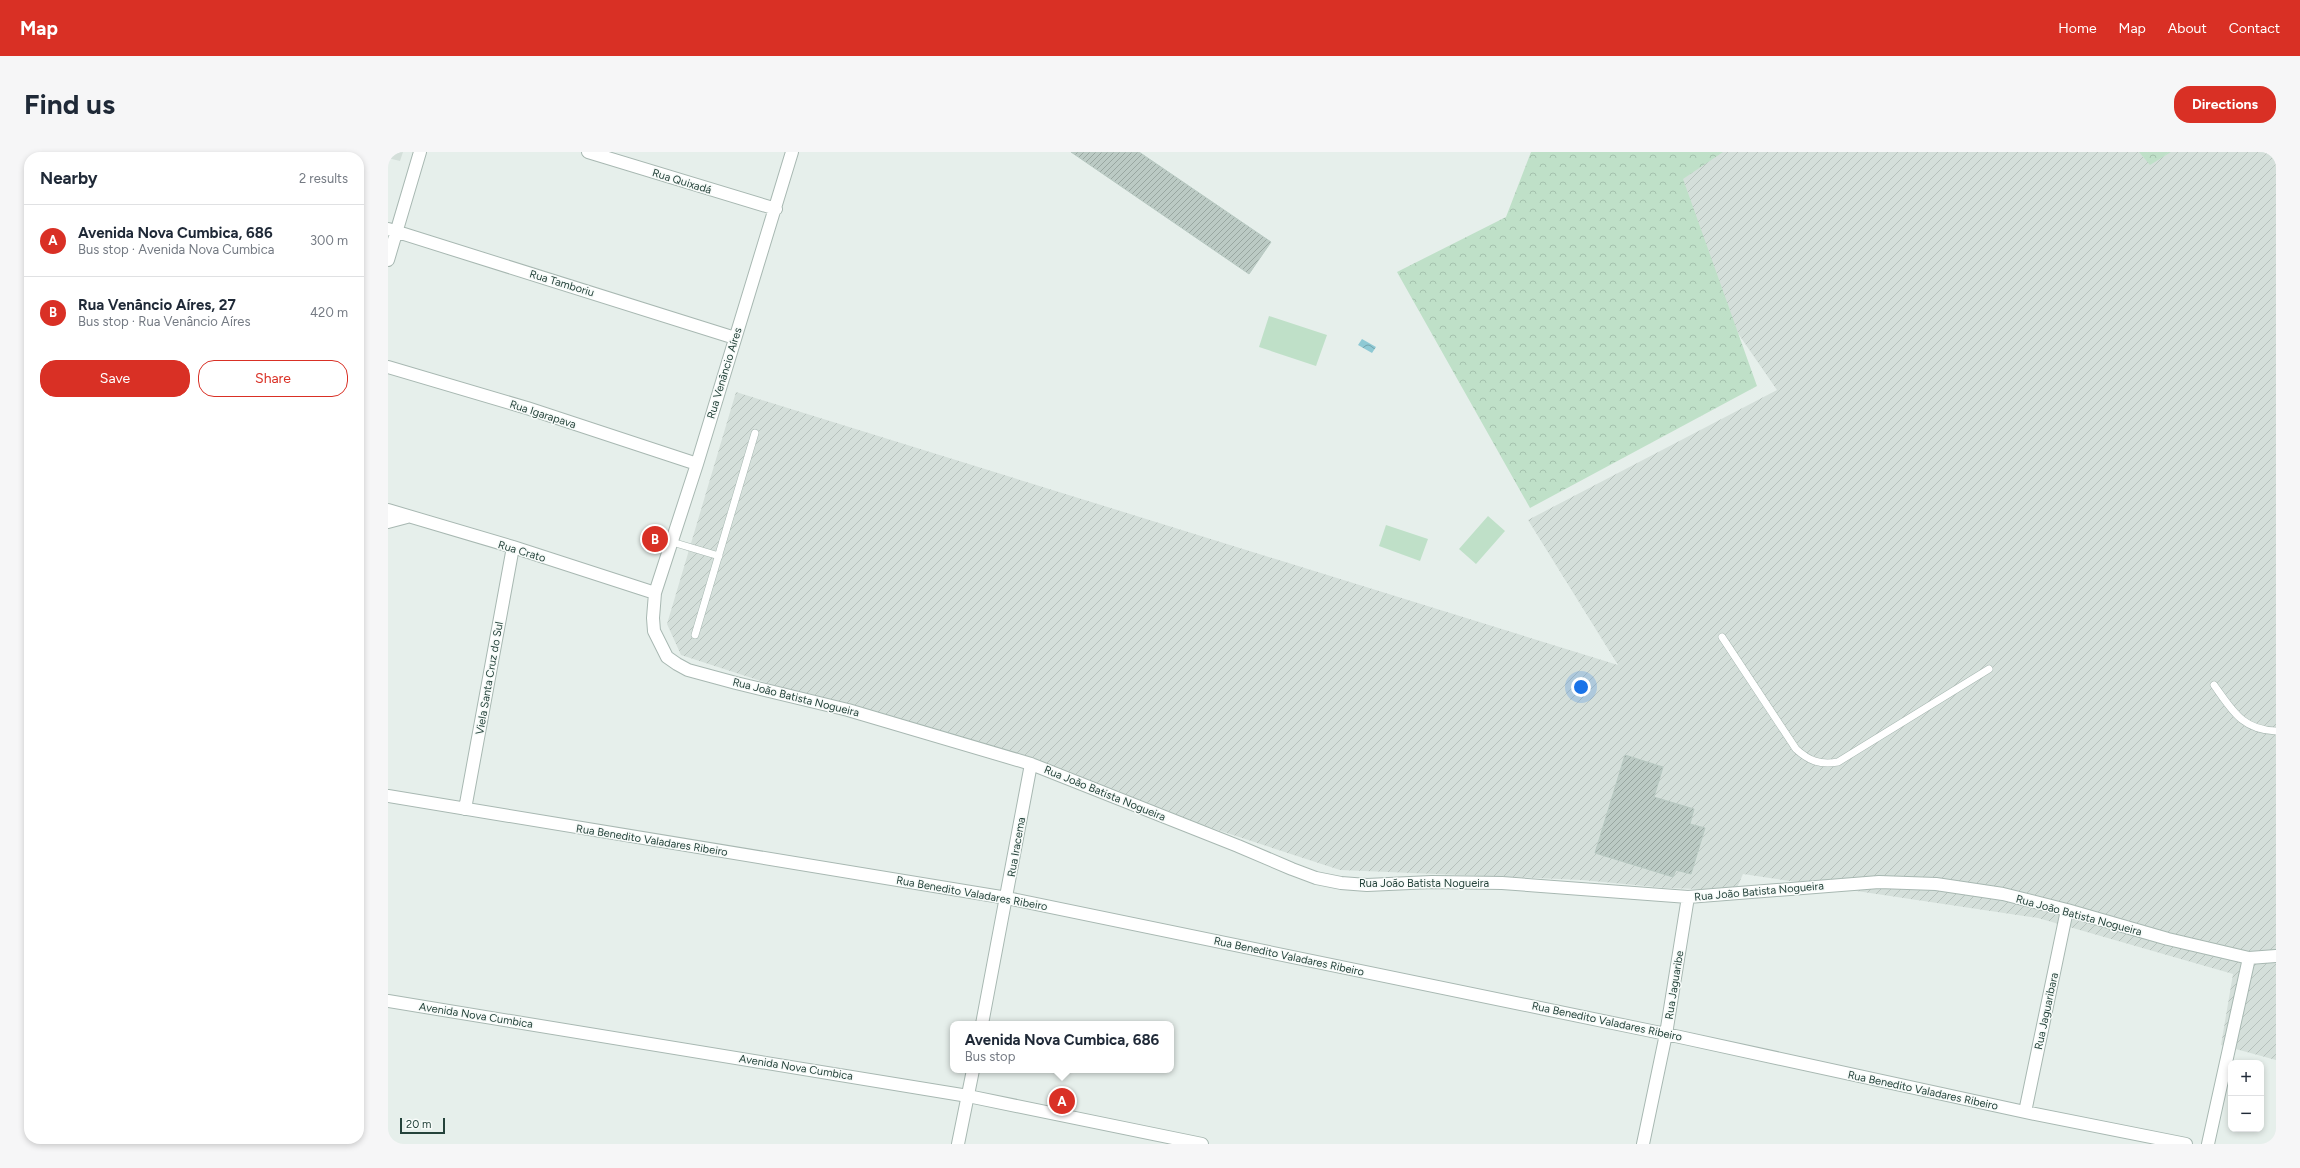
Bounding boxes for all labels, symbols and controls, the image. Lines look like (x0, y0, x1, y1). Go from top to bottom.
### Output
text: Map (20, 17, 58, 40)
text: Home (2058, 20, 2097, 37)
text: Map (2119, 20, 2146, 37)
text: About (2168, 20, 2207, 37)
text: Contact (2229, 20, 2280, 37)
button: Directions (2174, 86, 2276, 123)
text: Find us (24, 87, 115, 121)
street label: Rua Quixadá (651, 166, 713, 197)
text: Nearby (40, 168, 98, 188)
text: 2 results (299, 171, 348, 186)
text: Avenida Nova Cumbica, 686 (78, 224, 273, 242)
text: A (48, 233, 58, 248)
text: 300 m (310, 233, 348, 248)
text: Bus stop · Avenida Nova Cumbica (78, 242, 274, 257)
street label: Rua Tamboriu (528, 267, 596, 299)
text: Rua Venâncio Aíres, 27 (78, 296, 236, 314)
text: B (49, 305, 57, 320)
text: 420 m (310, 305, 348, 320)
text: Bus stop · Rua Venâncio Aíres (78, 314, 250, 329)
street label: Rua Venâncio Aíres (704, 326, 745, 420)
button: Save (40, 360, 190, 397)
button: Share (198, 360, 348, 397)
street label: Rua Igarapava (508, 398, 578, 431)
pin: B (642, 524, 668, 554)
street label: Rua Crato (496, 538, 547, 565)
street label: Viela Santa Cruz do Sul (473, 621, 506, 736)
street label: Rua João Batista Nogueira (731, 675, 861, 720)
your location (1571, 677, 1591, 697)
street label: Rua João Batista Nogueira (1042, 763, 1168, 824)
street label: Rua Iracema (1005, 816, 1028, 878)
street label: Rua Benedito Valadares Ribeiro (575, 822, 729, 859)
street label: Rua Benedito Valadares Ribeiro (895, 874, 1049, 913)
street label: Rua João Batista Nogueira (1359, 877, 1489, 890)
street label: Rua João Batista Nogueira (1694, 879, 1824, 904)
street label: Rua João Batista Nogueira (2014, 892, 2143, 939)
street label: Rua Benedito Valadares Ribeiro (1213, 934, 1365, 979)
street label: Rua Jaguaribe (1663, 950, 1686, 1020)
street label: Rua Jaguaribara (2032, 971, 2061, 1051)
street label: Rua Benedito Valadares Ribeiro (1531, 999, 1683, 1044)
street label: Avenida Nova Cumbica (418, 1000, 534, 1031)
popup (950, 1021, 1174, 1073)
text: Avenida Nova Cumbica, 686 (965, 1031, 1159, 1049)
text: Bus stop (965, 1049, 1015, 1064)
street label: Avenida Nova Cumbica (738, 1052, 854, 1083)
map controls (2228, 1060, 2264, 1132)
button: + (2228, 1060, 2264, 1096)
street label: Rua Benedito Valadares Ribeiro (1847, 1068, 1999, 1113)
pin: A (1049, 1086, 1075, 1116)
button: − (2228, 1096, 2264, 1132)
scale bar (400, 1116, 445, 1135)
text: 20 m (406, 1118, 431, 1131)

